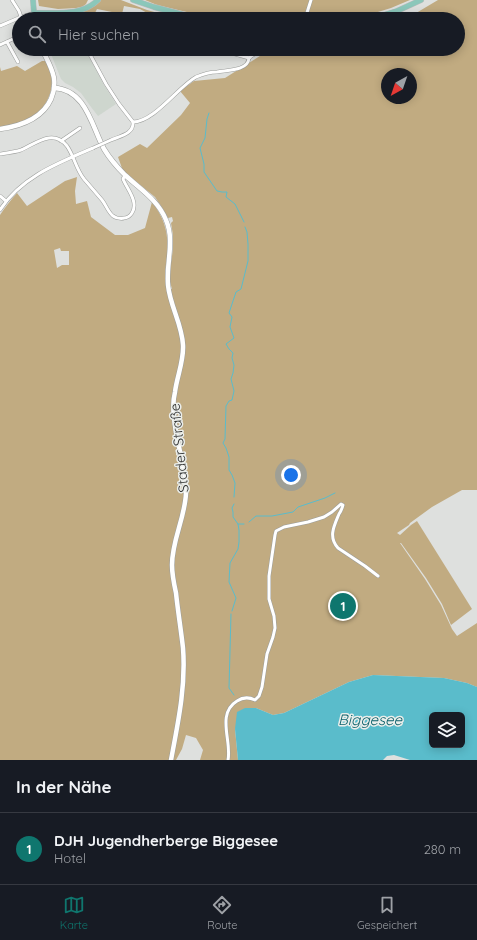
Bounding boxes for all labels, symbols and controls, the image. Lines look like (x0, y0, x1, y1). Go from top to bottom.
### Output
search box (12, 12, 465, 56)
icon: search (26, 23, 48, 45)
text: Hier suchen (58, 25, 139, 44)
north arrow (381, 68, 417, 104)
street label: Stader Straße (165, 403, 193, 493)
your location (281, 465, 301, 485)
pin: 1 (330, 591, 356, 621)
water label: Biggesee (338, 710, 402, 729)
map controls (429, 712, 465, 748)
button: layers (429, 712, 465, 748)
text: In der Nähe (16, 776, 112, 797)
text: DJH Jugendherberge Biggesee (54, 831, 278, 850)
text: 1 (26, 841, 32, 857)
text: 280 m (424, 841, 461, 857)
text: Hotel (54, 850, 86, 866)
tab: Karte (60, 894, 88, 932)
tab: Route (207, 894, 237, 932)
tab: Gespeichert (357, 894, 417, 932)

